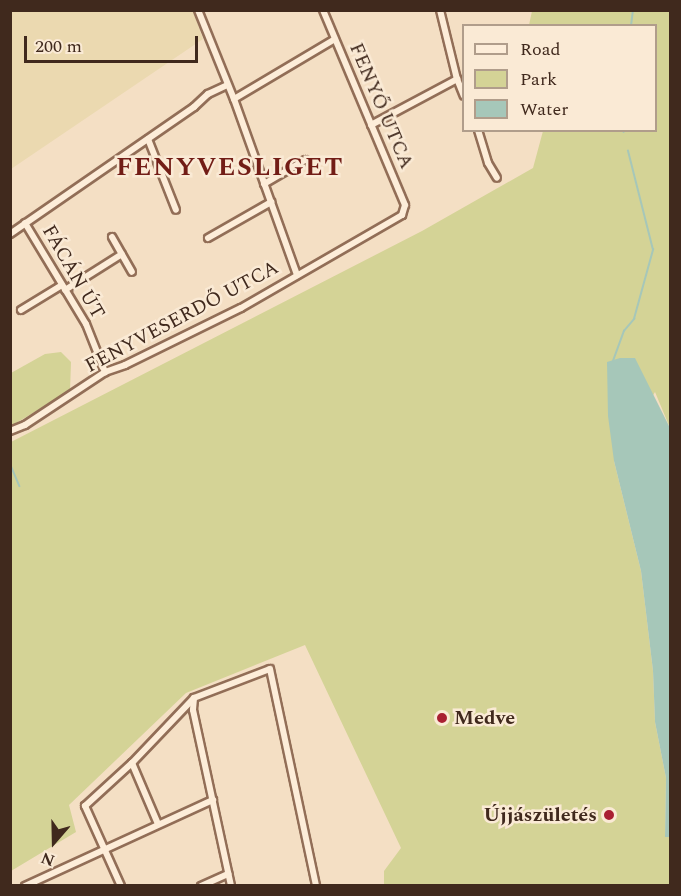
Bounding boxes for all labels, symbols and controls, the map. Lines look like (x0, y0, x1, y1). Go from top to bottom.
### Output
scale bar (27, 24, 201, 62)
legend (462, 24, 657, 132)
text: 200 m (35, 33, 82, 60)
text: Road (520, 36, 561, 63)
street label: FENYŐ UTCA (344, 39, 418, 173)
text: Park (520, 66, 557, 93)
text: Water (520, 96, 568, 123)
district label: FENYVESLIGET (116, 152, 344, 184)
street label: FÁCÁN ÚT (36, 221, 110, 323)
street label: FENYVESERDŐ UTCA (81, 256, 283, 378)
place label: Medve (454, 706, 515, 730)
marker: Medve (435, 711, 449, 725)
place label: Újjászületés (484, 803, 597, 827)
marker: Újjászületés (602, 808, 616, 822)
north arrow (24, 812, 84, 872)
text: N (38, 845, 58, 872)

